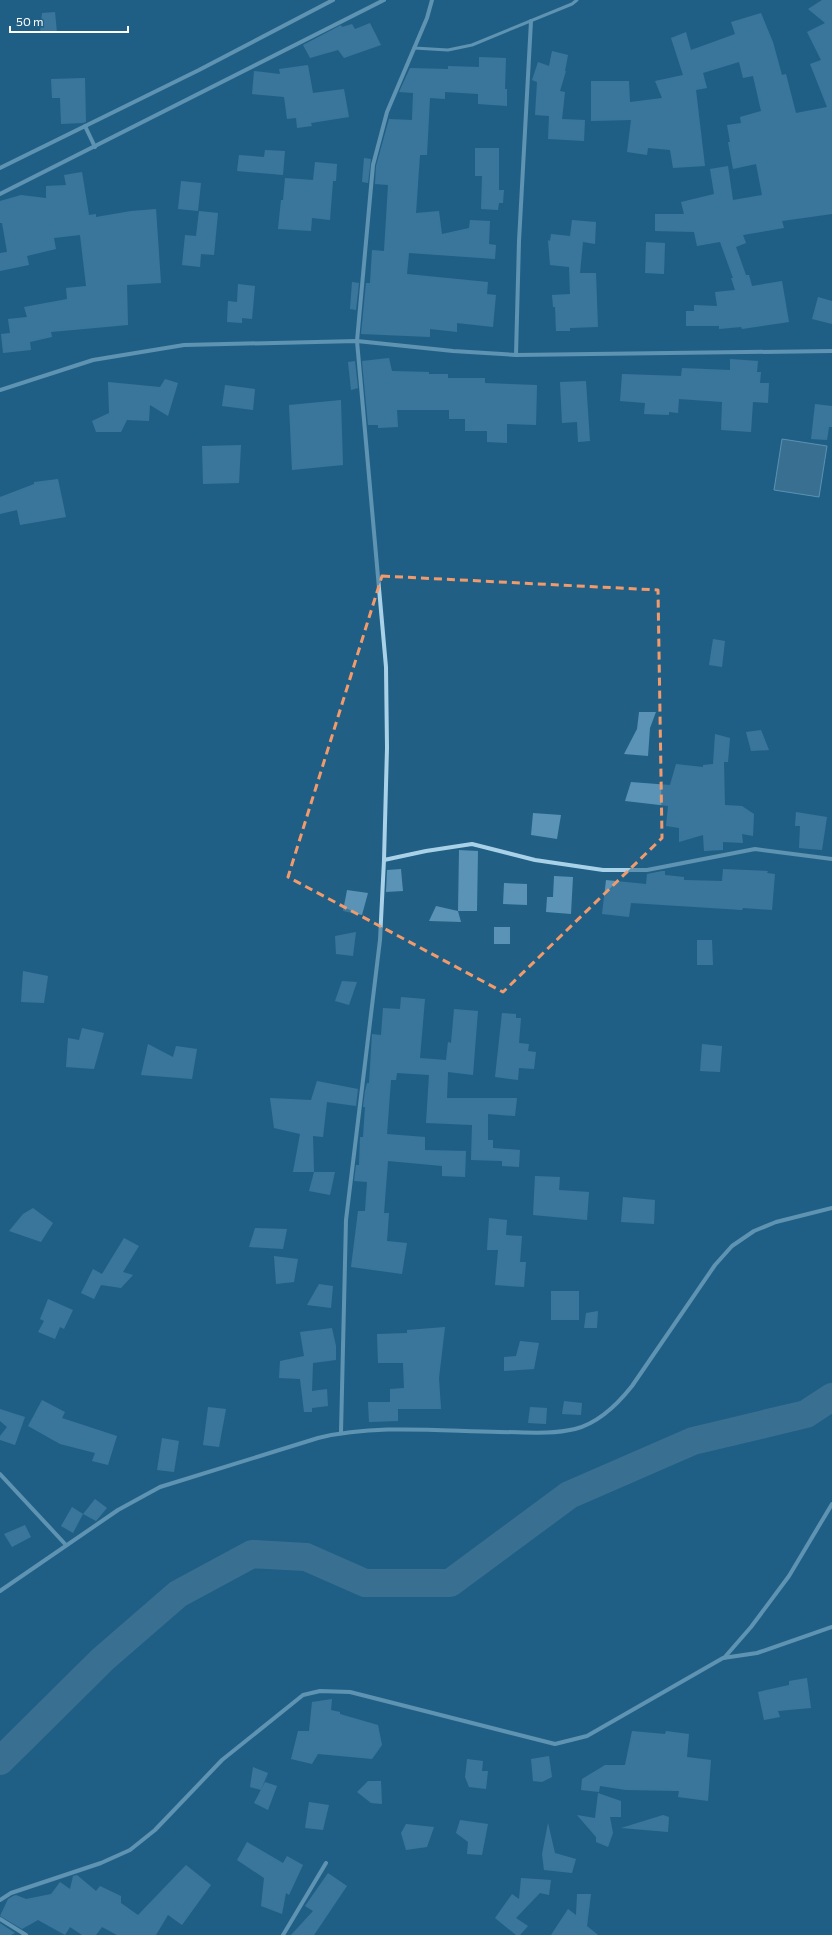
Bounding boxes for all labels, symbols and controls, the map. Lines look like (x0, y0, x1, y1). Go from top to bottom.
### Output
scale bar (10, 8, 128, 34)
text: 50 m (16, 14, 44, 28)

